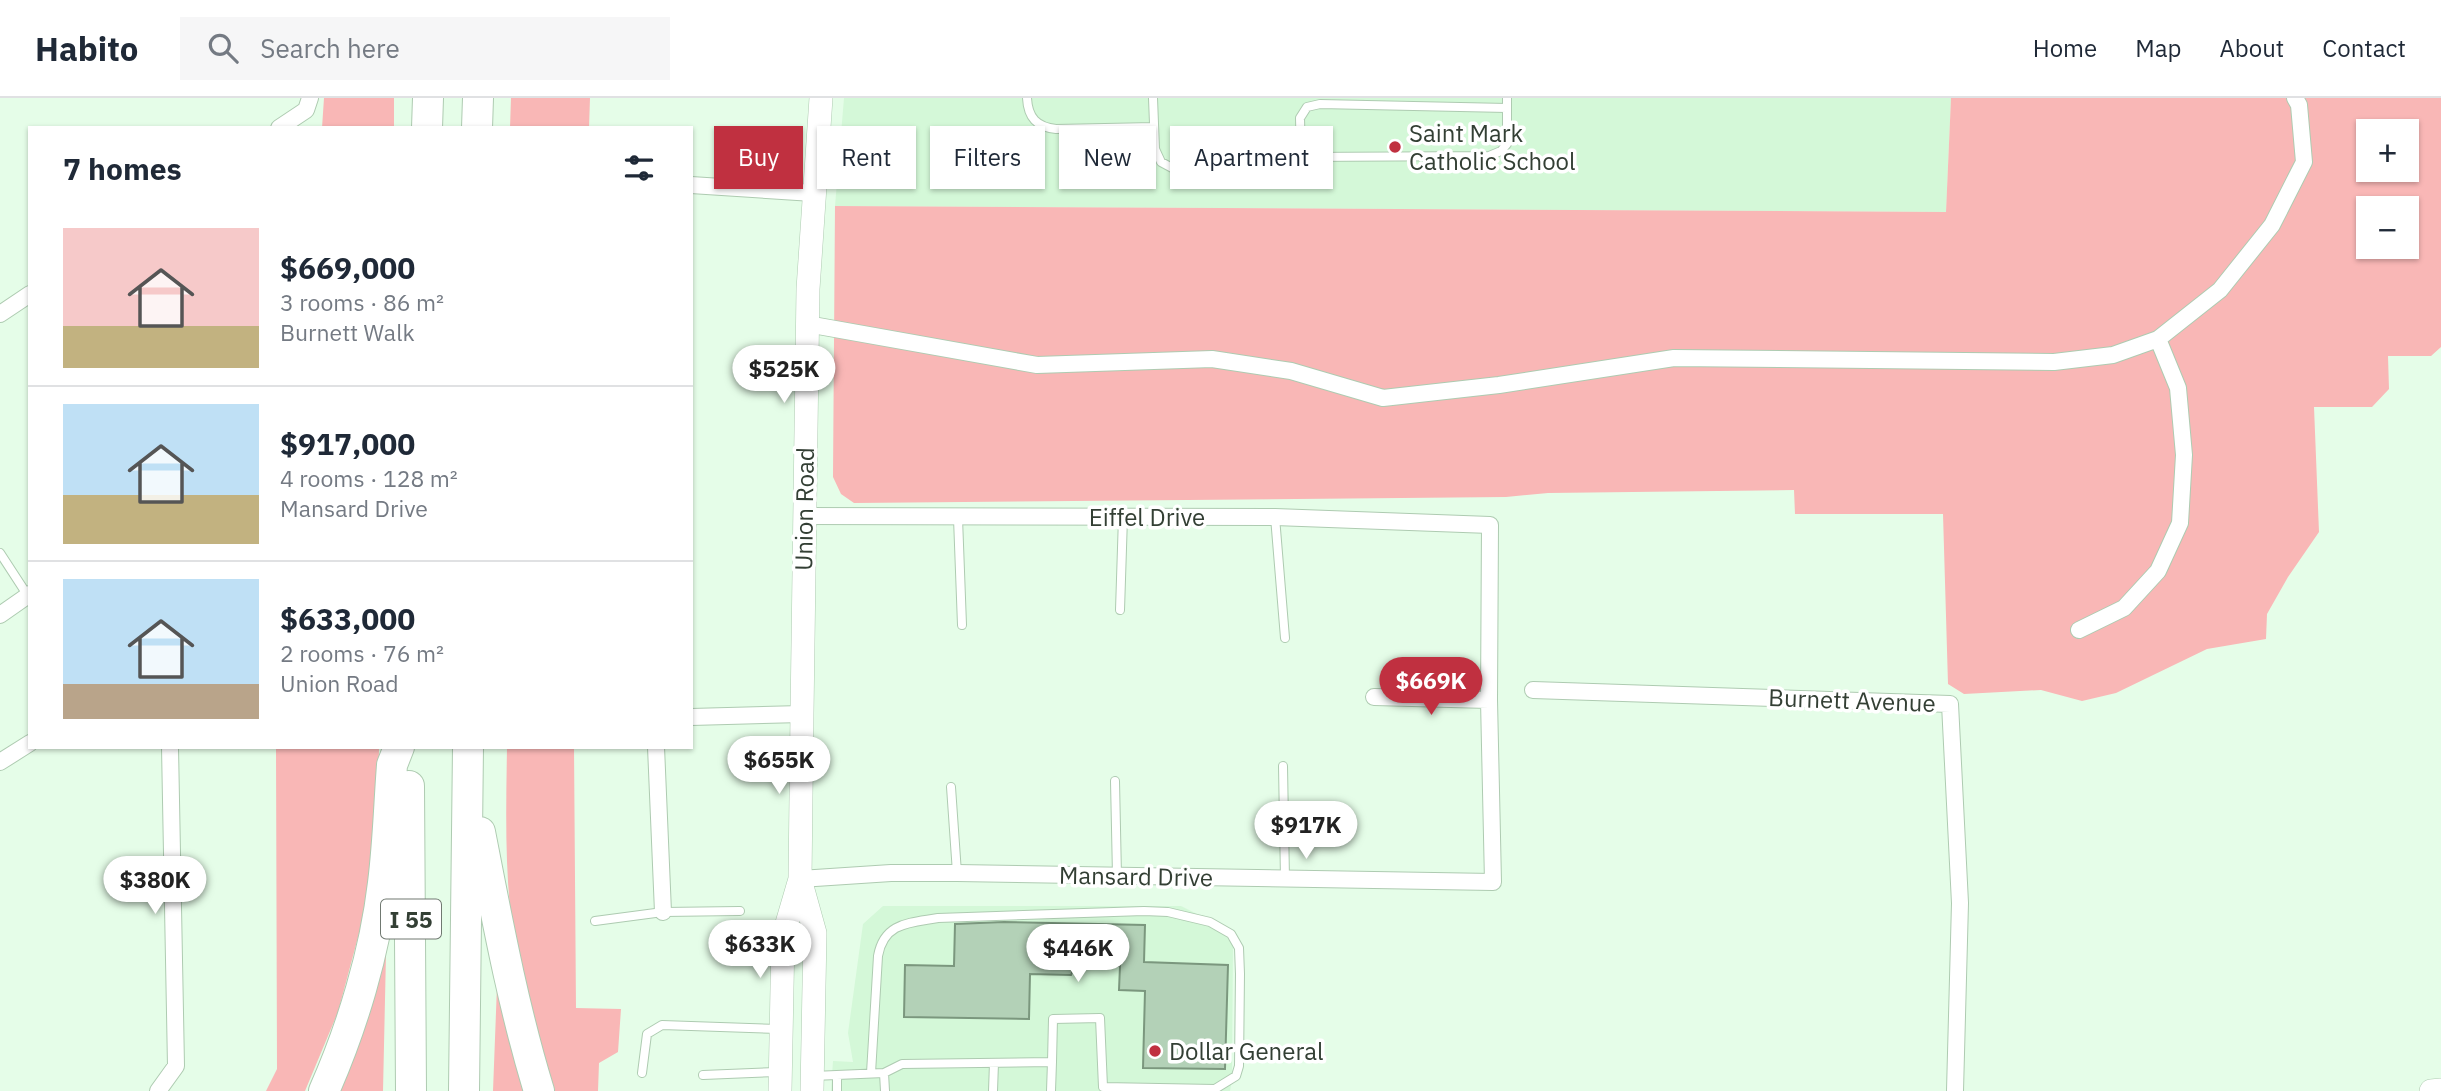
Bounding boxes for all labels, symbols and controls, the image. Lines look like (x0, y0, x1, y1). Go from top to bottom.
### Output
search box (180, 17, 670, 80)
text: Habito (35, 27, 138, 70)
icon: search (204, 29, 242, 67)
text: Search here (260, 31, 400, 65)
text: Home (2033, 32, 2097, 64)
text: Map (2135, 32, 2181, 64)
text: About (2219, 32, 2284, 64)
text: Contact (2322, 32, 2406, 64)
place label: Saint Mark Catholic School (1409, 117, 1576, 177)
map controls (2356, 119, 2419, 259)
button: + (2356, 119, 2419, 182)
chip: Buy (714, 126, 803, 189)
chip: Rent (817, 126, 916, 189)
chip: Filters (930, 126, 1045, 189)
chip: New (1059, 126, 1156, 189)
chip: Apartment (1170, 126, 1333, 189)
marker: Saint Mark Catholic School (1387, 139, 1403, 155)
text: 7 homes (63, 149, 182, 188)
icon: filters (620, 149, 658, 187)
button: − (2356, 196, 2419, 259)
text: $669,000 (280, 248, 415, 287)
icon: home (119, 256, 203, 340)
text: 3 rooms · 86 m² (280, 287, 444, 317)
text: Burnett Walk (280, 317, 415, 347)
pin: $525K (735, 345, 833, 405)
text: $525K (748, 353, 820, 383)
text: $917,000 (280, 424, 415, 463)
icon: home (119, 432, 203, 516)
street label: Union Road (787, 447, 821, 571)
text: 4 rooms · 128 m² (280, 463, 458, 493)
text: Mansard Drive (280, 493, 428, 523)
street label: Eiffel Drive (1089, 501, 1205, 533)
text: $633,000 (280, 599, 415, 638)
icon: home (119, 607, 203, 691)
text: 2 rooms · 76 m² (280, 638, 444, 668)
pin: $669K (1382, 658, 1480, 717)
text: $669K (1395, 665, 1467, 695)
text: Union Road (280, 668, 399, 698)
street label: Burnett Avenue (1768, 681, 1936, 719)
pin: $655K (730, 736, 828, 796)
text: $655K (743, 744, 815, 774)
pin: $917K (1257, 802, 1355, 861)
text: $917K (1270, 809, 1342, 839)
pin: $380K (106, 856, 204, 916)
street label: Mansard Drive (1059, 859, 1213, 893)
text: $380K (119, 864, 191, 894)
road number: I 55 (381, 900, 441, 939)
pin: $633K (711, 920, 809, 980)
pin: $446K (1029, 924, 1127, 984)
text: $633K (724, 928, 796, 958)
text: $446K (1042, 932, 1114, 962)
place label: Dollar General (1169, 1035, 1324, 1067)
marker: Dollar General (1147, 1043, 1163, 1059)

